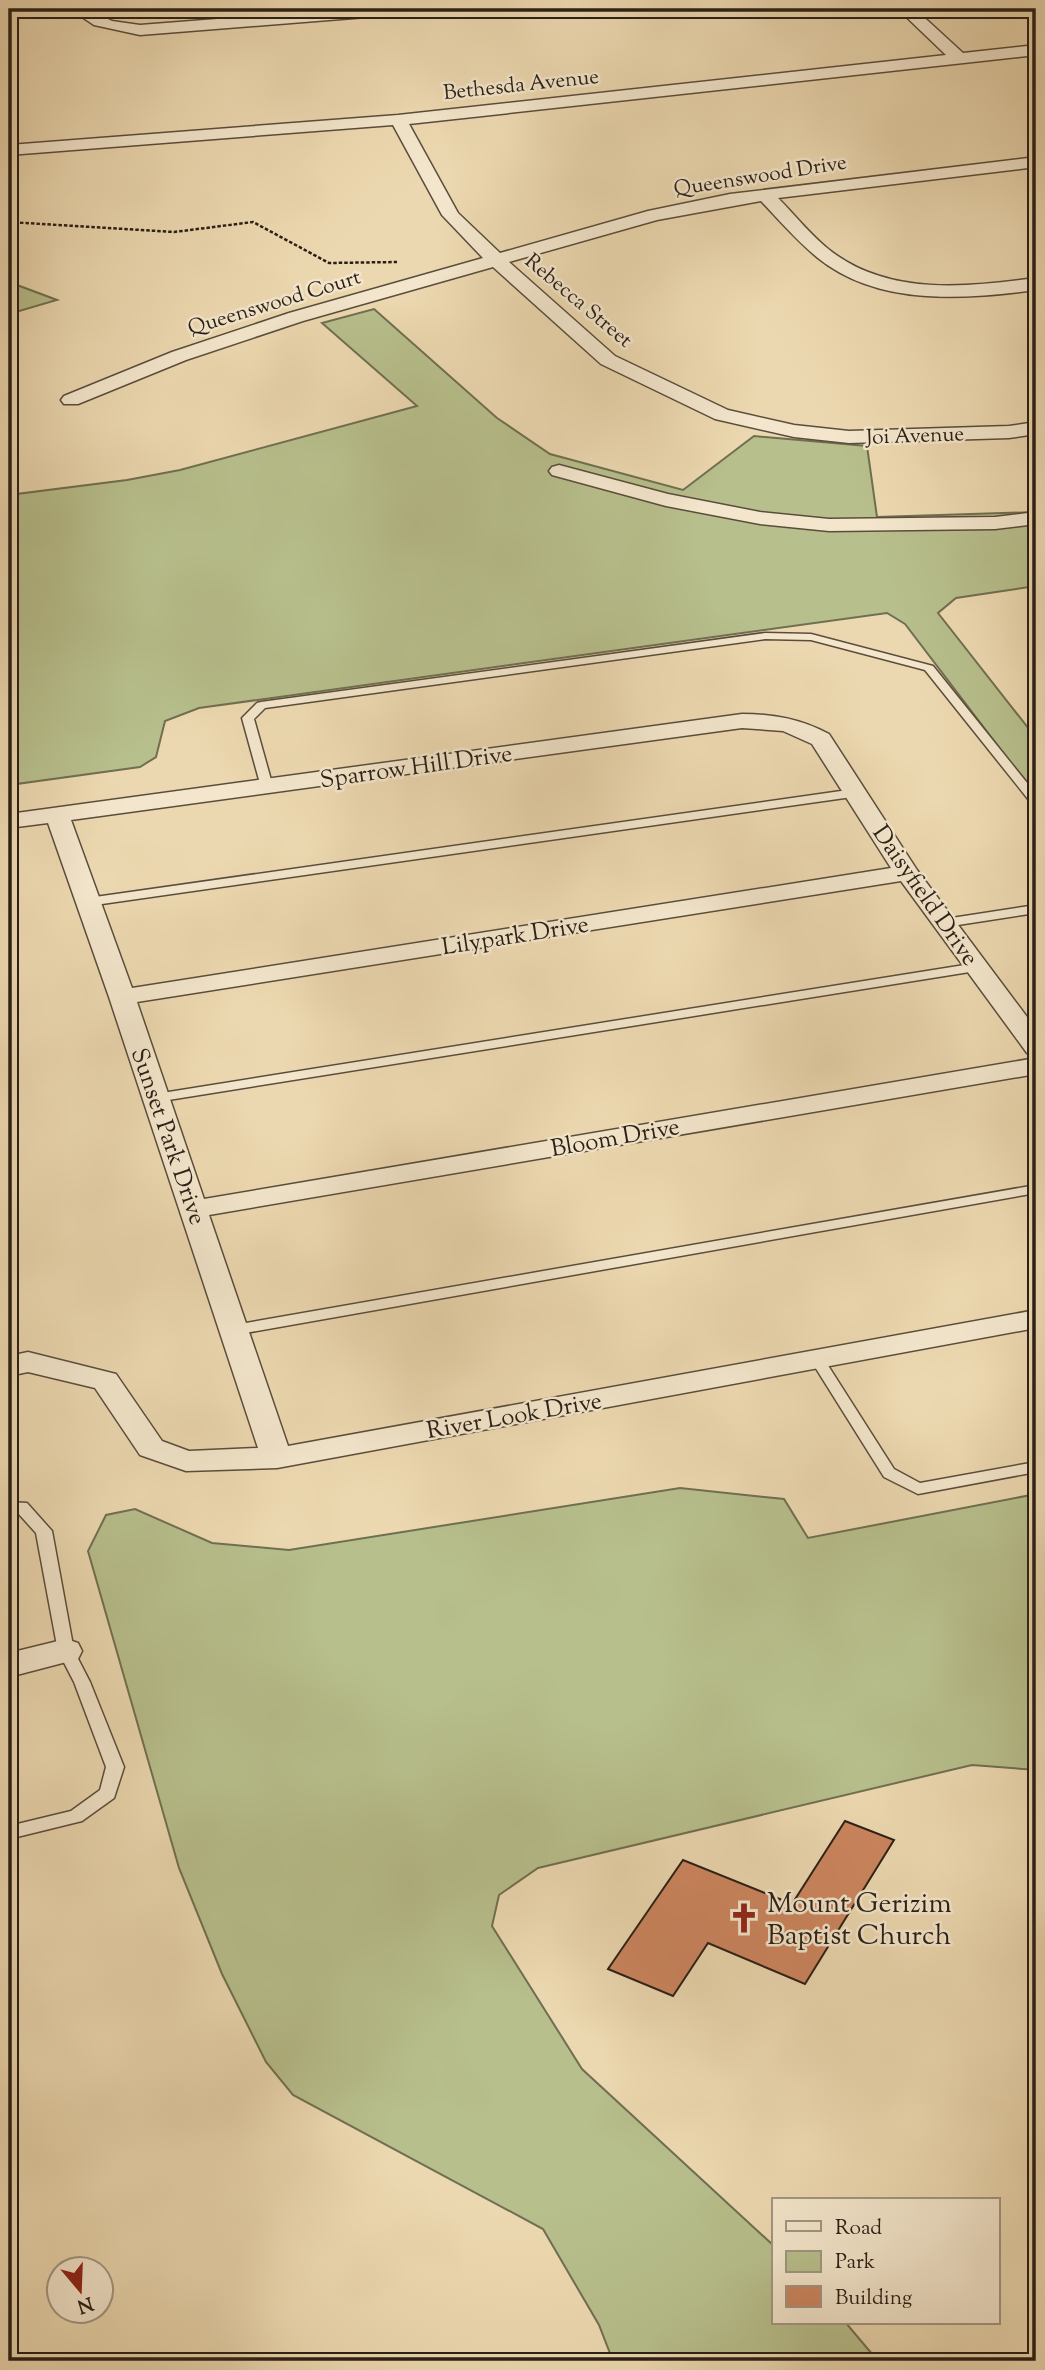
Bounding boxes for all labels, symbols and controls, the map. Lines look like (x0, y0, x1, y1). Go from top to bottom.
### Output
street label: Bethesda Avenue (442, 63, 601, 109)
street label: Queenswood Drive (672, 148, 849, 205)
street label: Rebecca Street (517, 247, 638, 356)
street label: Queenswood Court (184, 263, 365, 344)
street label: Joi Avenue (864, 420, 965, 454)
street label: Sparrow Hill Drive (318, 738, 515, 798)
street label: Daisyfield Drive (863, 819, 986, 974)
street label: Lilypark Drive (439, 909, 591, 965)
street label: Sunset Park Drive (121, 1044, 213, 1230)
street label: Bloom Drive (548, 1111, 683, 1167)
street label: River Look Drive (424, 1385, 605, 1449)
place label: Mount Gerizim Baptist Church (767, 1885, 952, 1957)
church icon: Mount Gerizim Baptist Church (727, 1901, 761, 1935)
legend (772, 2198, 1000, 2324)
text: Road (835, 2214, 882, 2244)
text: Park (835, 2248, 876, 2278)
north arrow (46, 2254, 116, 2324)
text: Building (835, 2284, 912, 2314)
text: N (73, 2288, 96, 2319)

